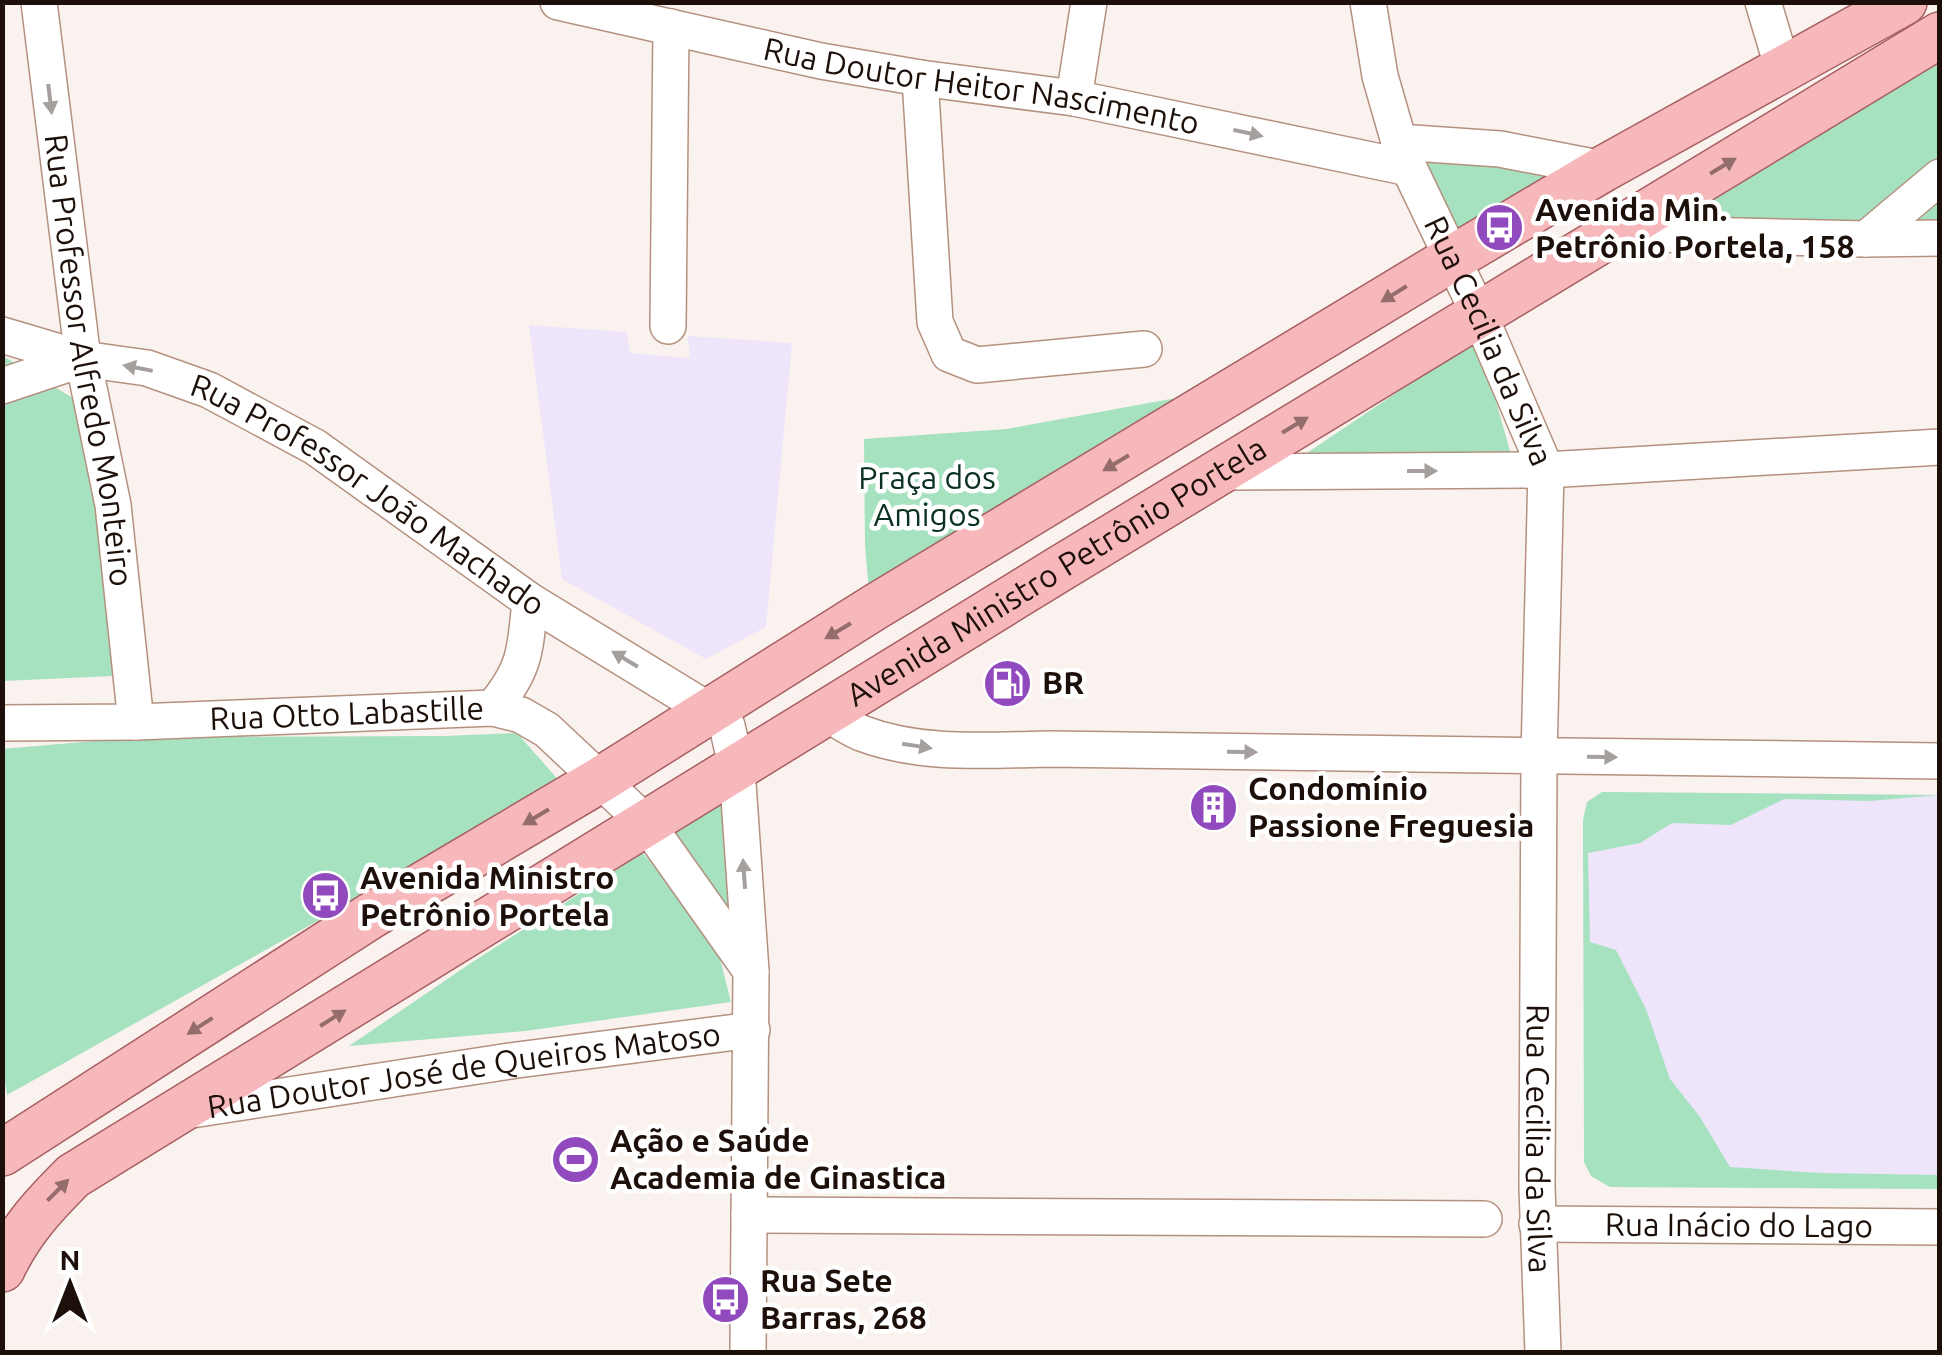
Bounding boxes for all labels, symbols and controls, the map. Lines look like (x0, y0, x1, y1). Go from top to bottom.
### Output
street label: Rua Doutor Heitor Nascimento (760, 30, 1203, 141)
one-way arrow (42, 84, 58, 116)
one-way arrow (1233, 126, 1264, 142)
street label: Rua Professor Alfredo Monteiro (38, 132, 141, 588)
one-way arrow (1709, 158, 1737, 175)
place label: Avenida Min. Petrônio Portela, 158 (1535, 191, 1855, 264)
bus stop icon: Avenida Min. Petrônio Portela, 158 (1474, 202, 1526, 254)
street label: Rua Cecilia da Silva (1418, 210, 1561, 471)
one-way arrow (1380, 285, 1408, 302)
one-way arrow (122, 360, 154, 375)
street label: Rua Professor João Machado (186, 366, 551, 622)
one-way arrow (1281, 417, 1309, 434)
street label: Avenida Ministro Petrônio Portela (840, 429, 1272, 713)
one-way arrow (1102, 454, 1130, 471)
park label: Praça dos Amigos (858, 459, 996, 532)
one-way arrow (1406, 462, 1438, 478)
one-way arrow (824, 621, 852, 639)
one-way arrow (611, 651, 639, 668)
fuel station icon: BR (981, 657, 1033, 709)
place label: BR (1042, 664, 1084, 700)
street label: Rua Otto Labastille (209, 689, 485, 736)
one-way arrow (902, 738, 933, 754)
one-way arrow (1226, 744, 1258, 760)
one-way arrow (1586, 749, 1618, 765)
place label: Condomínio Passione Freguesia (1248, 770, 1534, 843)
building icon: Condomínio Passione Freguesia (1187, 781, 1239, 833)
one-way arrow (522, 808, 550, 826)
one-way arrow (736, 858, 752, 890)
place label: Avenida Ministro Petrônio Portela (360, 859, 615, 932)
bus stop icon: Avenida Ministro Petrônio Portela (299, 870, 351, 922)
street label: Rua Cecilia da Silva (1520, 1004, 1559, 1274)
one-way arrow (319, 1009, 347, 1027)
street label: Rua Doutor José de Queiros Matoso (205, 1015, 723, 1124)
one-way arrow (187, 1016, 214, 1034)
place label: Ação e Saúde Academia de Ginastica (610, 1122, 946, 1195)
sports icon: Ação e Saúde Academia de Ginastica (549, 1133, 601, 1185)
one-way arrow (46, 1179, 70, 1203)
street label: Rua Inácio do Lago (1605, 1206, 1873, 1244)
north arrow (20, 1235, 120, 1335)
text: N (60, 1244, 80, 1275)
place label: Rua Sete Barras, 268 (760, 1262, 927, 1335)
bus stop icon: Rua Sete Barras, 268 (699, 1273, 751, 1325)

